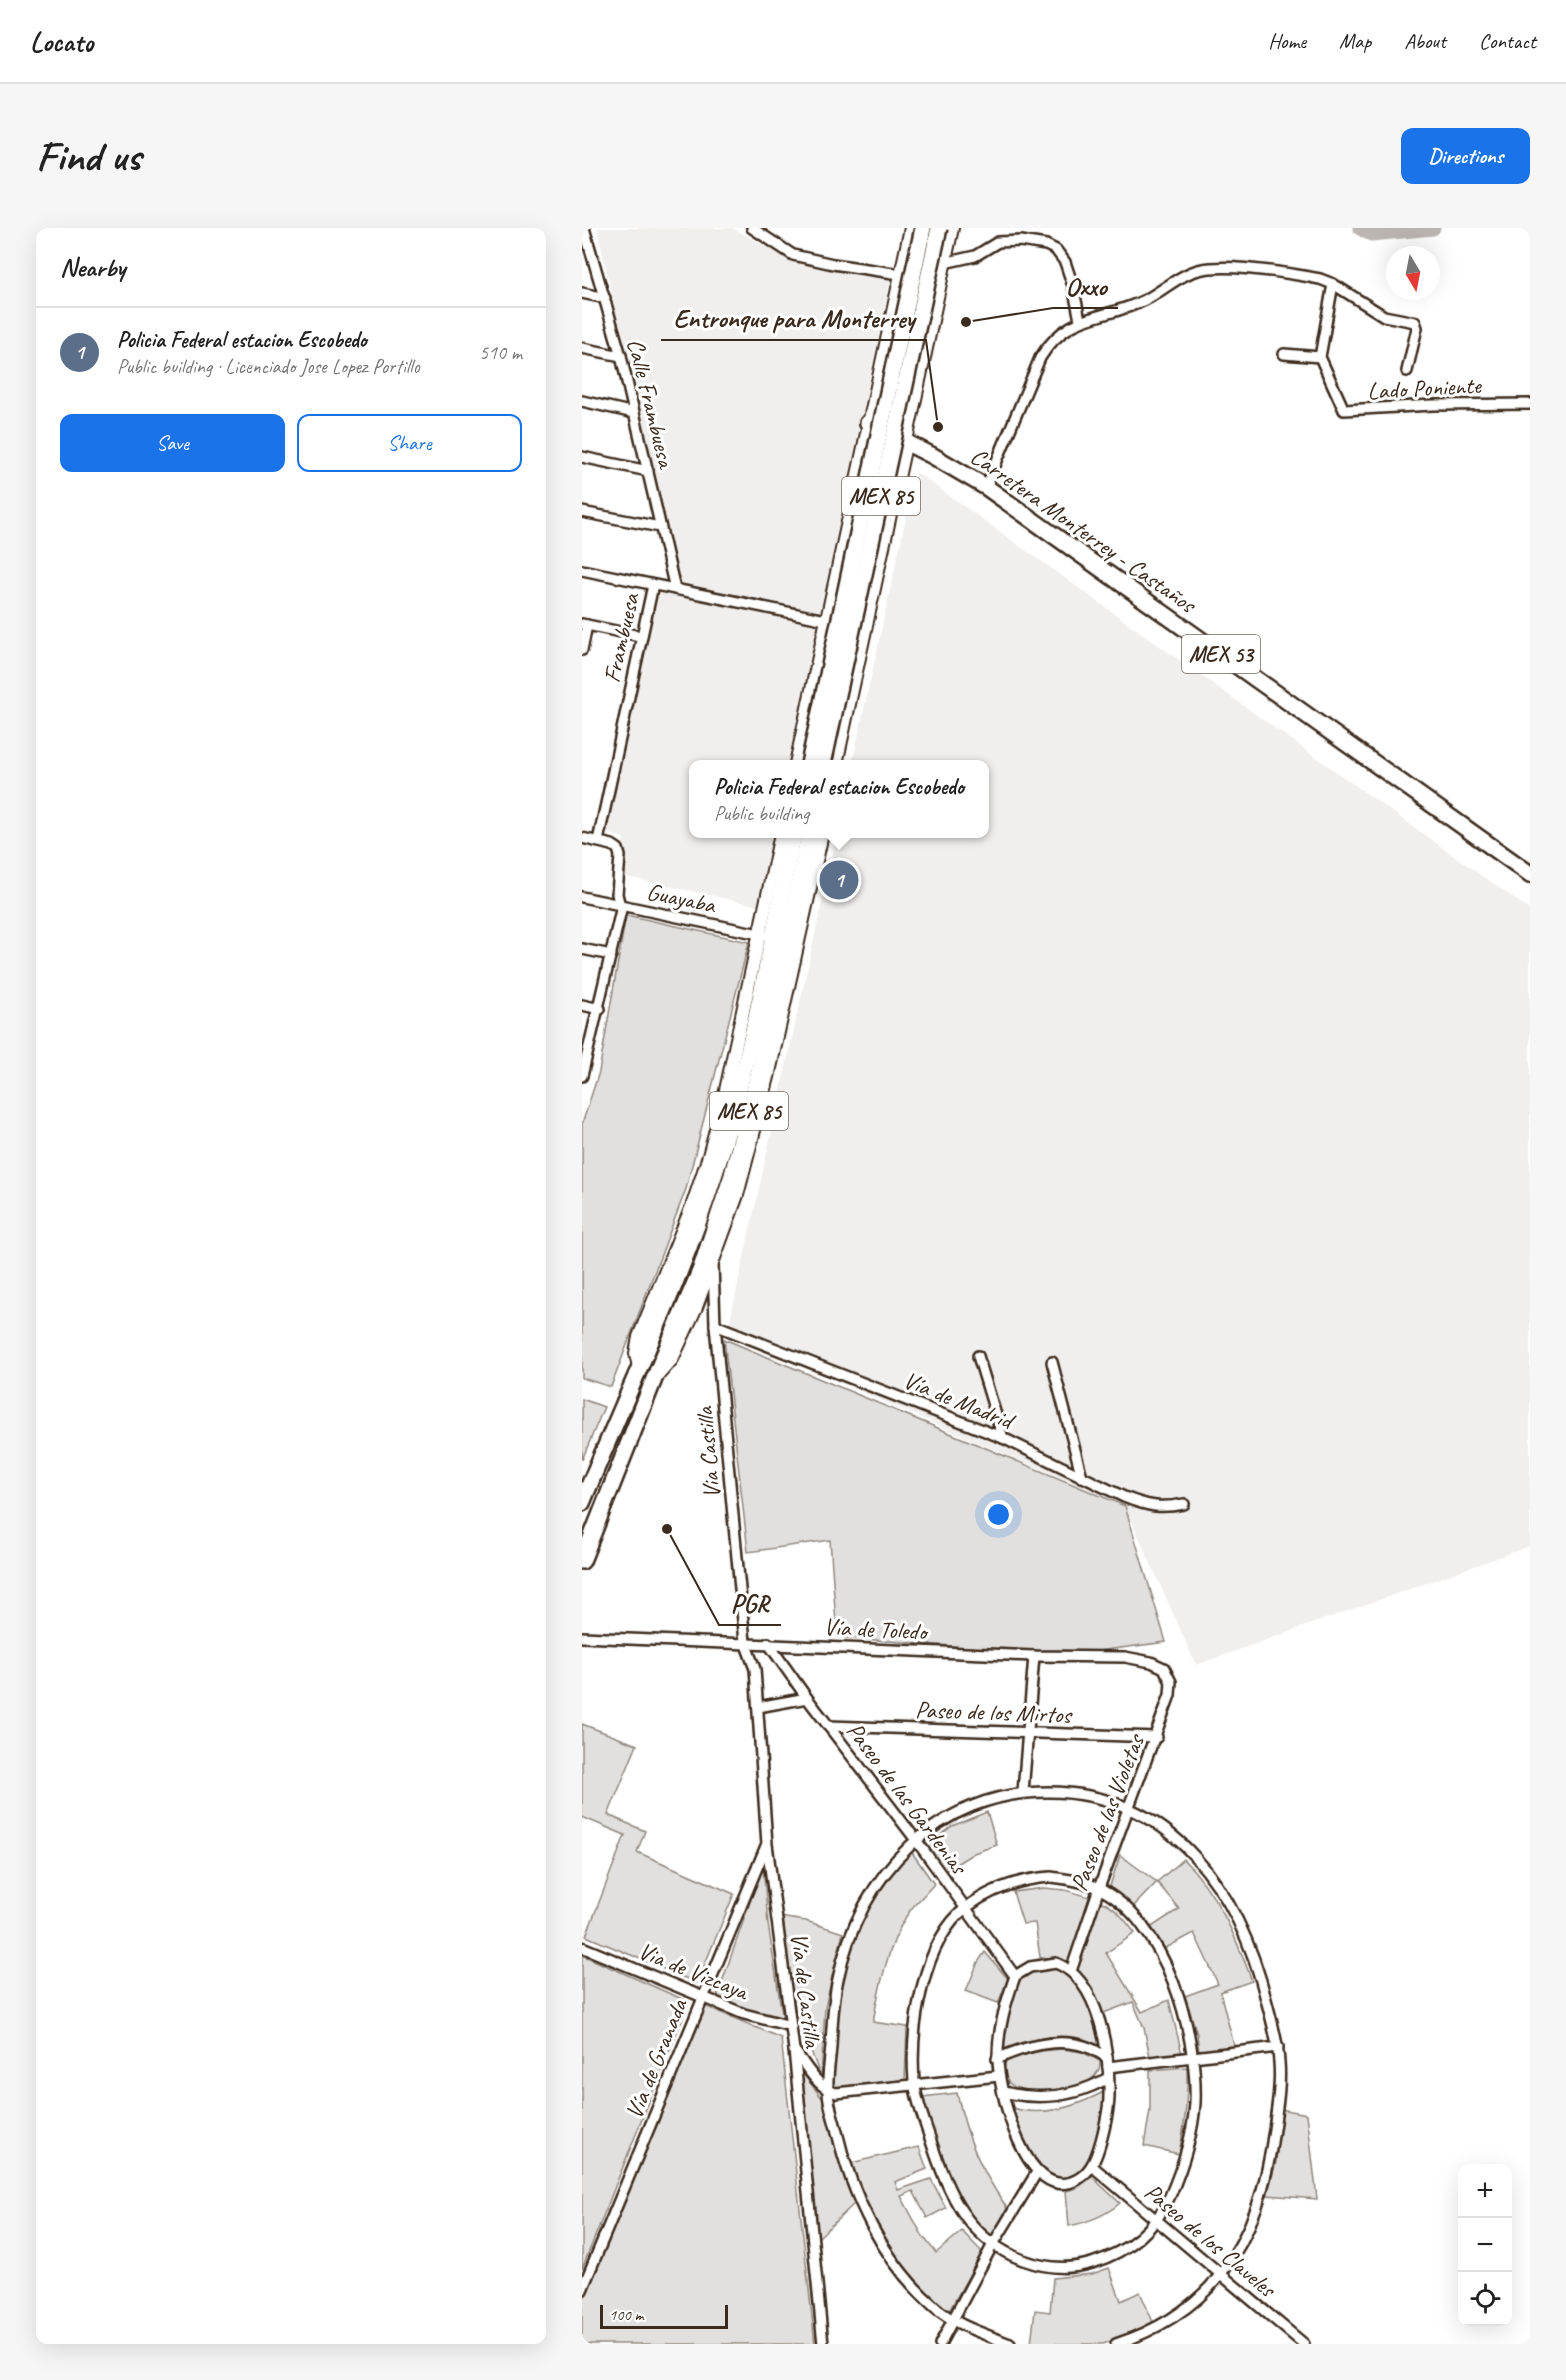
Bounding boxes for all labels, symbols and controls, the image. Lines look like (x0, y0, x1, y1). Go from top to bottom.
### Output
text: Locato (30, 24, 93, 59)
text: Home (1268, 28, 1306, 54)
text: Map (1339, 28, 1371, 54)
text: About (1404, 28, 1446, 54)
text: Contact (1479, 28, 1536, 54)
button: Directions (1401, 128, 1530, 184)
text: Find us (36, 130, 141, 183)
north arrow (1386, 246, 1440, 300)
text: Nearby (60, 251, 125, 284)
callout: Oxxo (1053, 264, 1118, 308)
text: Oxxo (1065, 270, 1108, 303)
callout: Entronque para Monterrey (661, 296, 926, 340)
text: Entronque para Monterrey (673, 302, 918, 335)
text: Policia Federal estacion Escobedo (117, 326, 367, 354)
street label: Calle Frambuesa (621, 336, 682, 473)
text: 1 (75, 340, 84, 365)
text: 510 m (479, 340, 522, 365)
text: Public building · Licenciado Jose Lopez Portillo (117, 354, 420, 379)
street label: Lado Poniente (1367, 370, 1484, 406)
button: Save (60, 414, 285, 472)
button: Share (297, 414, 522, 472)
street label: Carretera Monterrey - Castaños (965, 441, 1203, 621)
road number: MEX 85 (842, 477, 920, 515)
street label: Frambuesa (596, 589, 646, 685)
road number: MEX 53 (1182, 635, 1260, 673)
popup (689, 760, 989, 838)
text: Policia Federal estacion Escobedo (714, 773, 964, 801)
text: Public building (714, 801, 809, 826)
pin: 1 (820, 858, 858, 902)
street label: Guayaba (644, 876, 719, 920)
road number: MEX 85 (710, 1092, 788, 1130)
street label: Vía de Madrid (899, 1365, 1020, 1437)
street label: Via Castilla (689, 1405, 727, 1500)
your location (984, 1500, 1013, 1529)
callout: PGR (719, 1581, 781, 1625)
text: PGR (731, 1587, 771, 1620)
street label: Vía de Toledo (823, 1611, 930, 1647)
street label: Paseo de los Mirtos (915, 1694, 1074, 1730)
street label: Paseo de las Gardenias (840, 1716, 975, 1881)
street label: Paseo de las Violetas (1064, 1728, 1151, 1895)
street label: Vía de Castilla (784, 1931, 828, 2050)
street label: Via de Vizcaya (634, 1936, 754, 2007)
street label: Vía de Granada (618, 1994, 694, 2123)
map controls (1458, 2164, 1512, 2326)
button: + (1458, 2164, 1512, 2218)
street label: Paseo de los Claveles (1138, 2177, 1283, 2305)
button: − (1458, 2218, 1512, 2272)
button: locate (1458, 2272, 1512, 2326)
scale bar (600, 2302, 728, 2330)
text: 100 m (609, 2305, 643, 2325)

